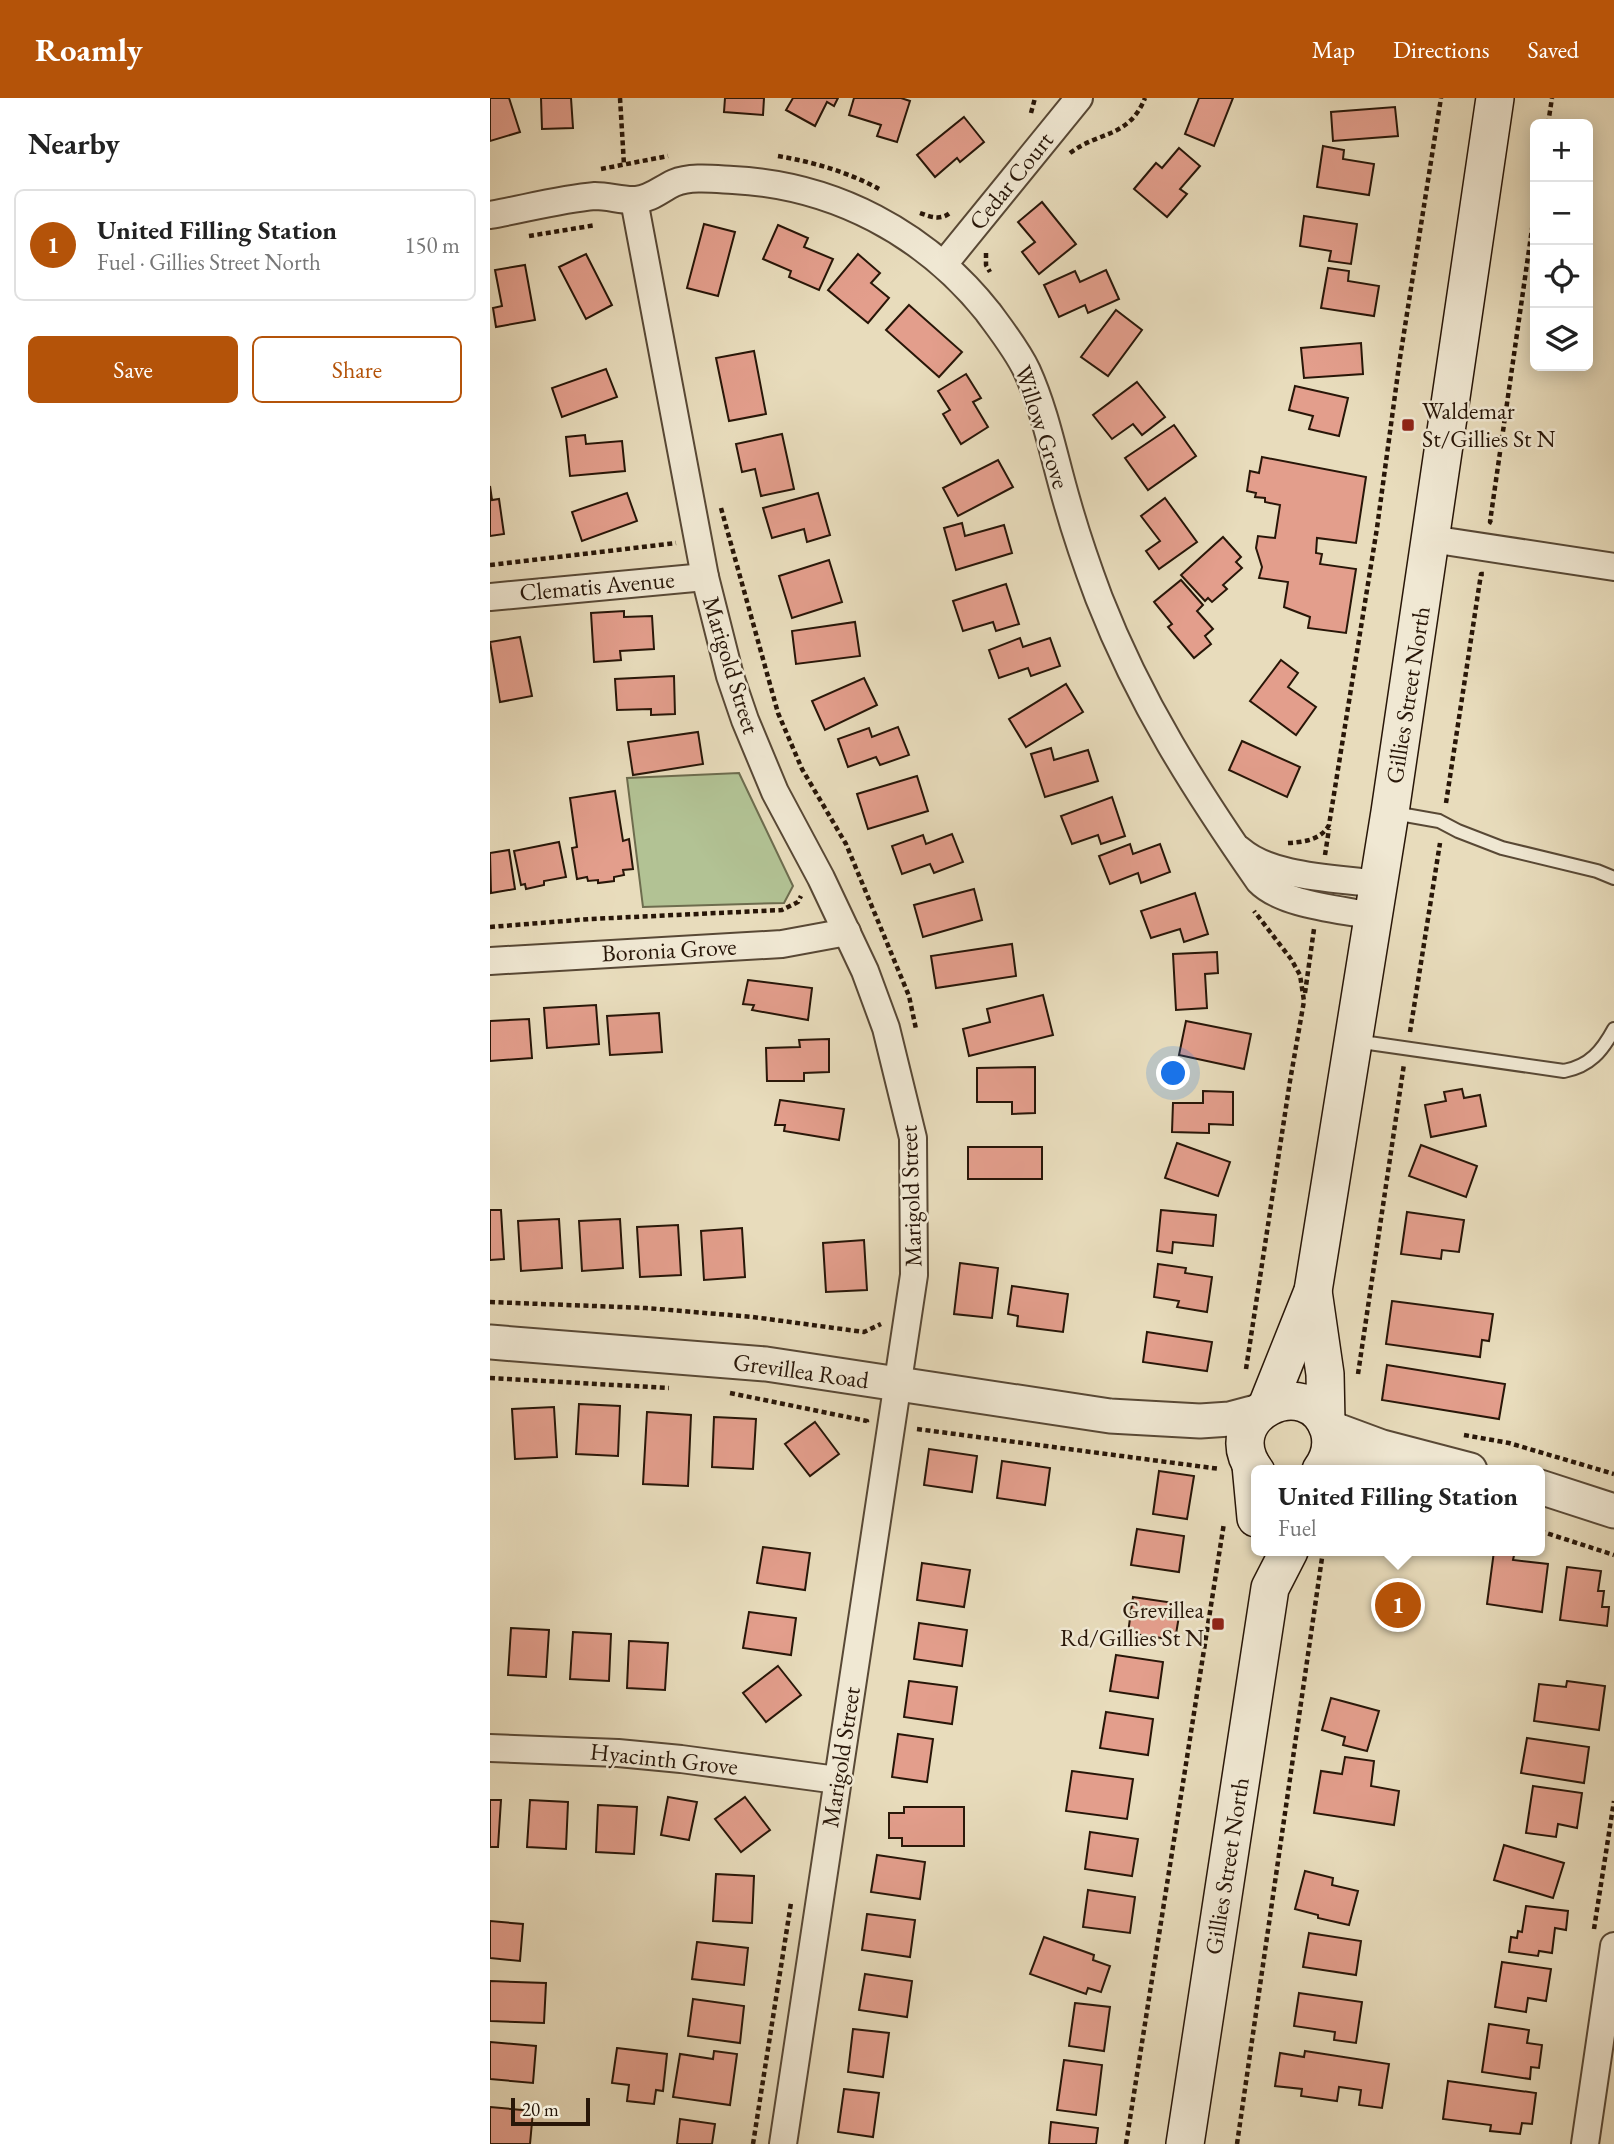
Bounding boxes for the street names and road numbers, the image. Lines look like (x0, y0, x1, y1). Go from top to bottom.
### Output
street label: Cedar Court (961, 125, 1060, 236)
street label: Willow Grove (1008, 361, 1077, 492)
street label: Clematis Avenue (518, 563, 676, 608)
street label: Marigold Street (696, 592, 767, 738)
street label: Gillies Street North (1378, 604, 1437, 786)
street label: Boronia Grove (601, 930, 737, 969)
street label: Marigold Street (893, 1124, 928, 1268)
street label: Grevillea Road (731, 1346, 872, 1395)
street label: Marigold Street (814, 1684, 867, 1829)
street label: Hyacinth Grove (589, 1735, 740, 1782)
street label: Gillies Street North (1197, 1775, 1256, 1957)

